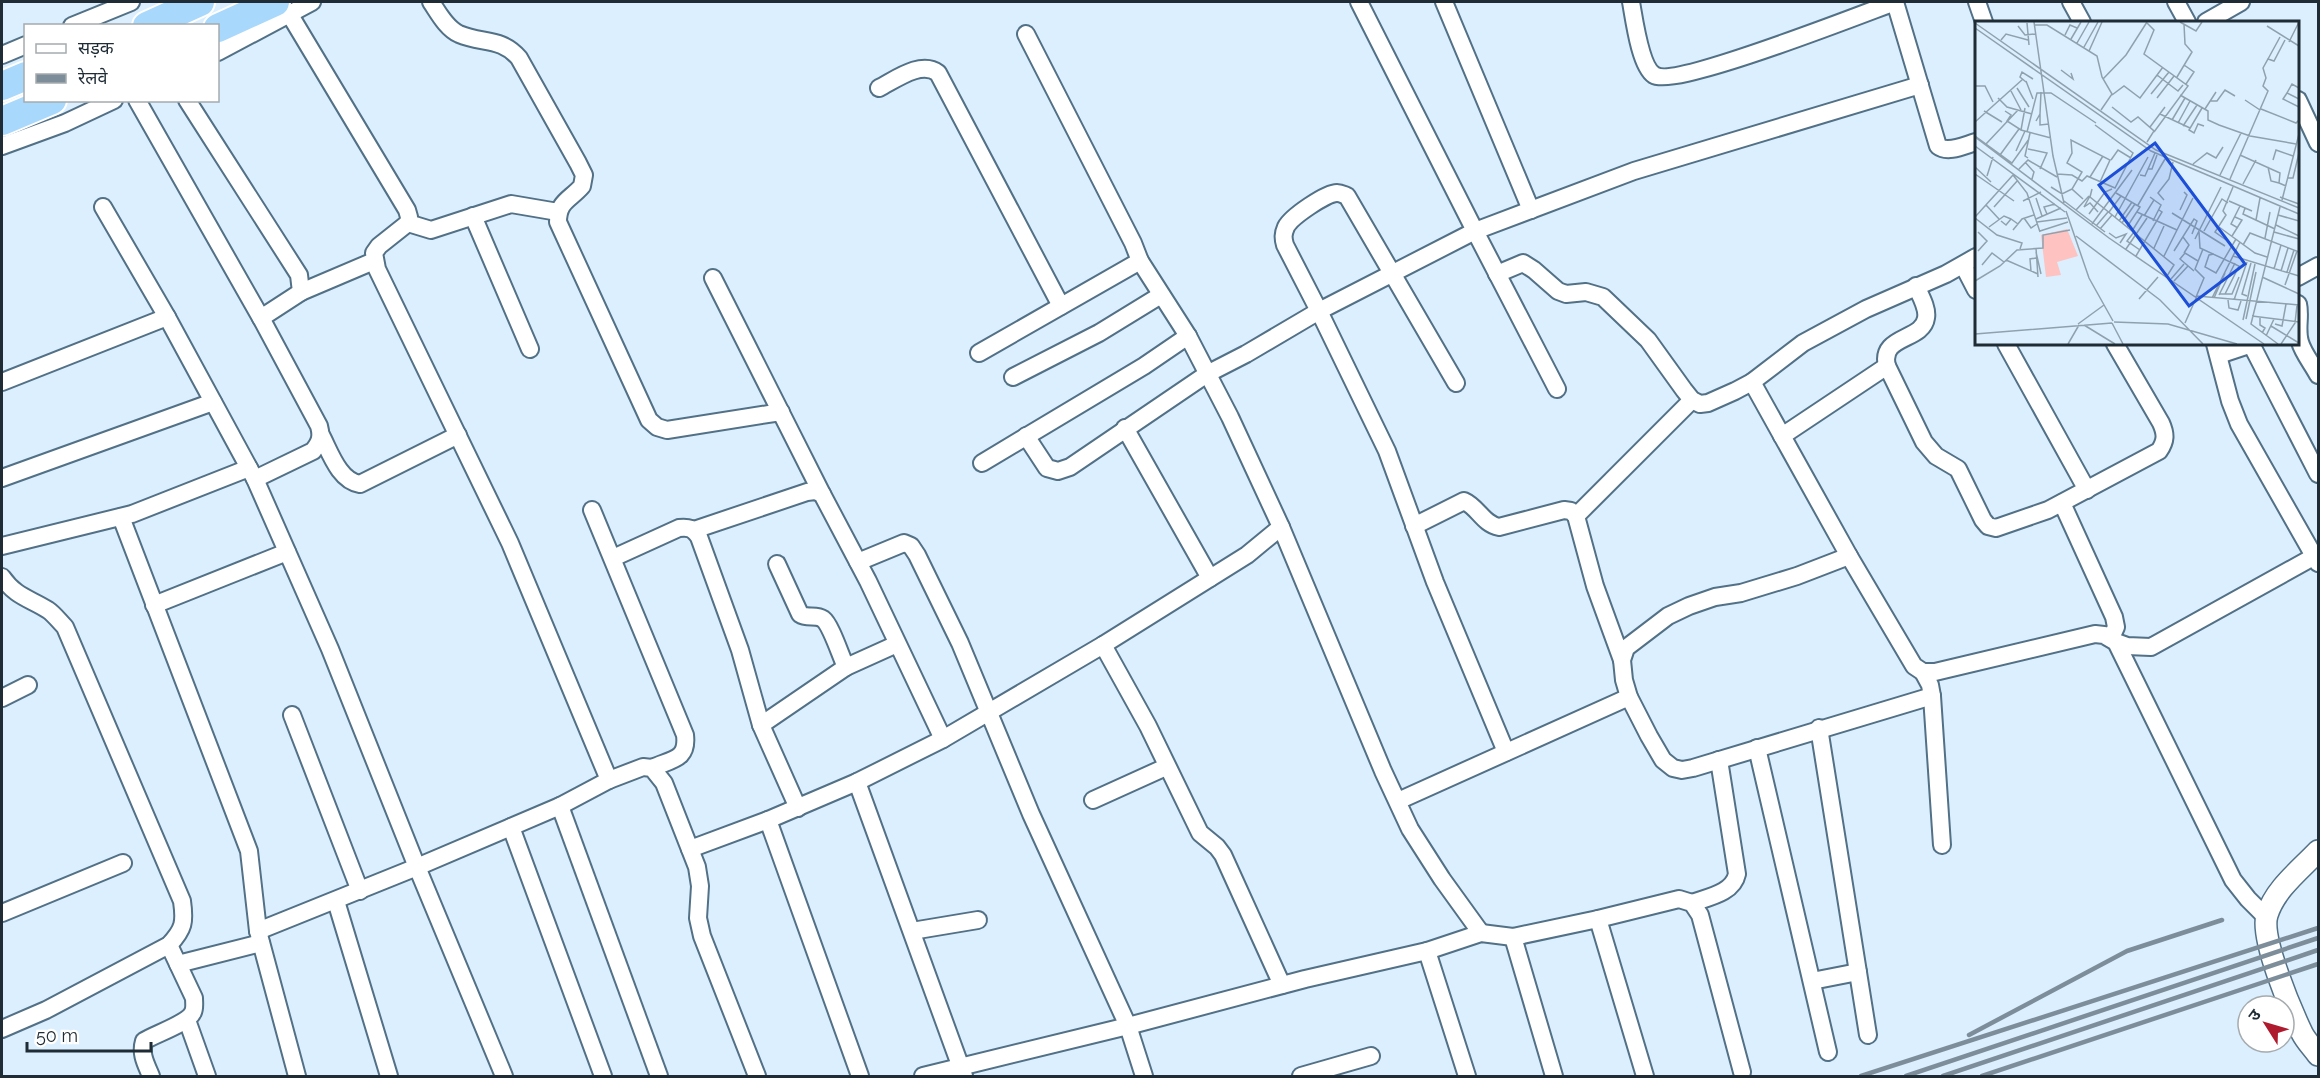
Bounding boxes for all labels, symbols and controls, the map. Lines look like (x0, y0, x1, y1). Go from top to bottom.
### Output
inset map (1975, 21, 2299, 345)
legend (24, 24, 219, 102)
text: सड़क (78, 37, 115, 58)
text: रेलवे (77, 67, 109, 88)
north arrow (2236, 994, 2296, 1054)
text: उ (2244, 1005, 2265, 1025)
scale bar (27, 1015, 152, 1053)
text: 50 m (36, 1025, 78, 1046)

